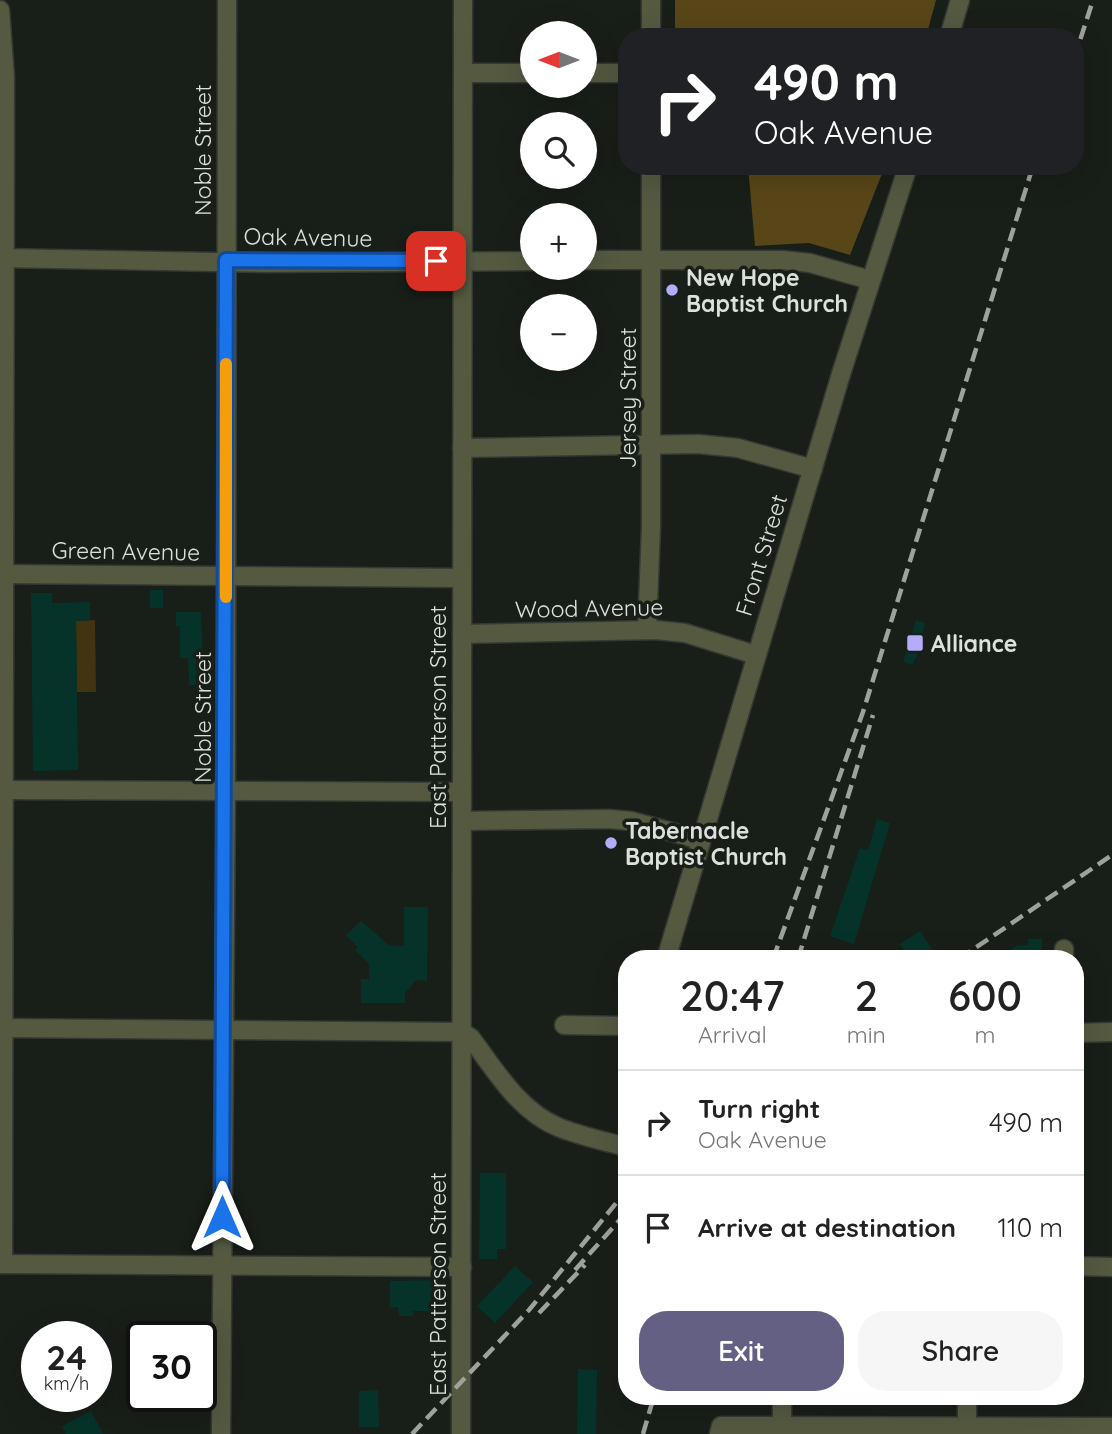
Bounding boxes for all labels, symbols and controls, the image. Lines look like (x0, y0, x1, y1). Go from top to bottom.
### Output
north arrow (520, 21, 597, 98)
map controls (520, 21, 597, 371)
text: 490 m (754, 51, 899, 112)
icon: right (639, 56, 730, 147)
street label: Noble Street (188, 84, 217, 216)
button: search (520, 112, 597, 189)
text: Oak Avenue (754, 112, 933, 152)
button: + (520, 203, 597, 280)
street label: Oak Avenue (243, 221, 373, 253)
pin (406, 231, 466, 291)
icon: arrive (417, 242, 455, 280)
place label: New Hope Baptist Church (686, 263, 848, 318)
marker: New Hope Baptist Church (664, 282, 680, 298)
button: − (520, 294, 597, 371)
street label: Jersey Street (613, 327, 642, 468)
street label: Front Street (729, 491, 793, 619)
street label: Green Avenue (51, 535, 201, 567)
street label: Wood Avenue (514, 592, 664, 624)
street label: East Patterson Street (423, 605, 452, 829)
place label: Alliance (931, 629, 1017, 658)
marker: Alliance (905, 633, 925, 653)
street label: Noble Street (188, 651, 217, 783)
place label: Tabernacle Baptist Church (625, 816, 787, 871)
marker: Tabernacle Baptist Church (603, 835, 619, 851)
text: 20:47 (680, 969, 785, 1022)
text: 2 (854, 969, 878, 1022)
text: 600 (948, 969, 1022, 1022)
text: Arrival (698, 1020, 767, 1049)
text: min (847, 1020, 886, 1049)
text: m (974, 1020, 995, 1049)
text: Turn right (698, 1092, 820, 1125)
icon: right (639, 1104, 677, 1142)
text: 490 m (989, 1106, 1063, 1139)
text: Oak Avenue (698, 1125, 827, 1154)
street label: East Patterson Street (423, 1172, 452, 1396)
position arrow (185, 1180, 259, 1254)
icon: arrive (639, 1209, 677, 1247)
text: Arrive at destination (698, 1211, 956, 1244)
text: 110 m (997, 1211, 1063, 1244)
button: Exit (639, 1311, 844, 1391)
button: Share (858, 1311, 1063, 1391)
speed limit sign: 30 (126, 1321, 217, 1412)
text: 24 (46, 1335, 87, 1379)
text: km/h (44, 1372, 89, 1395)

